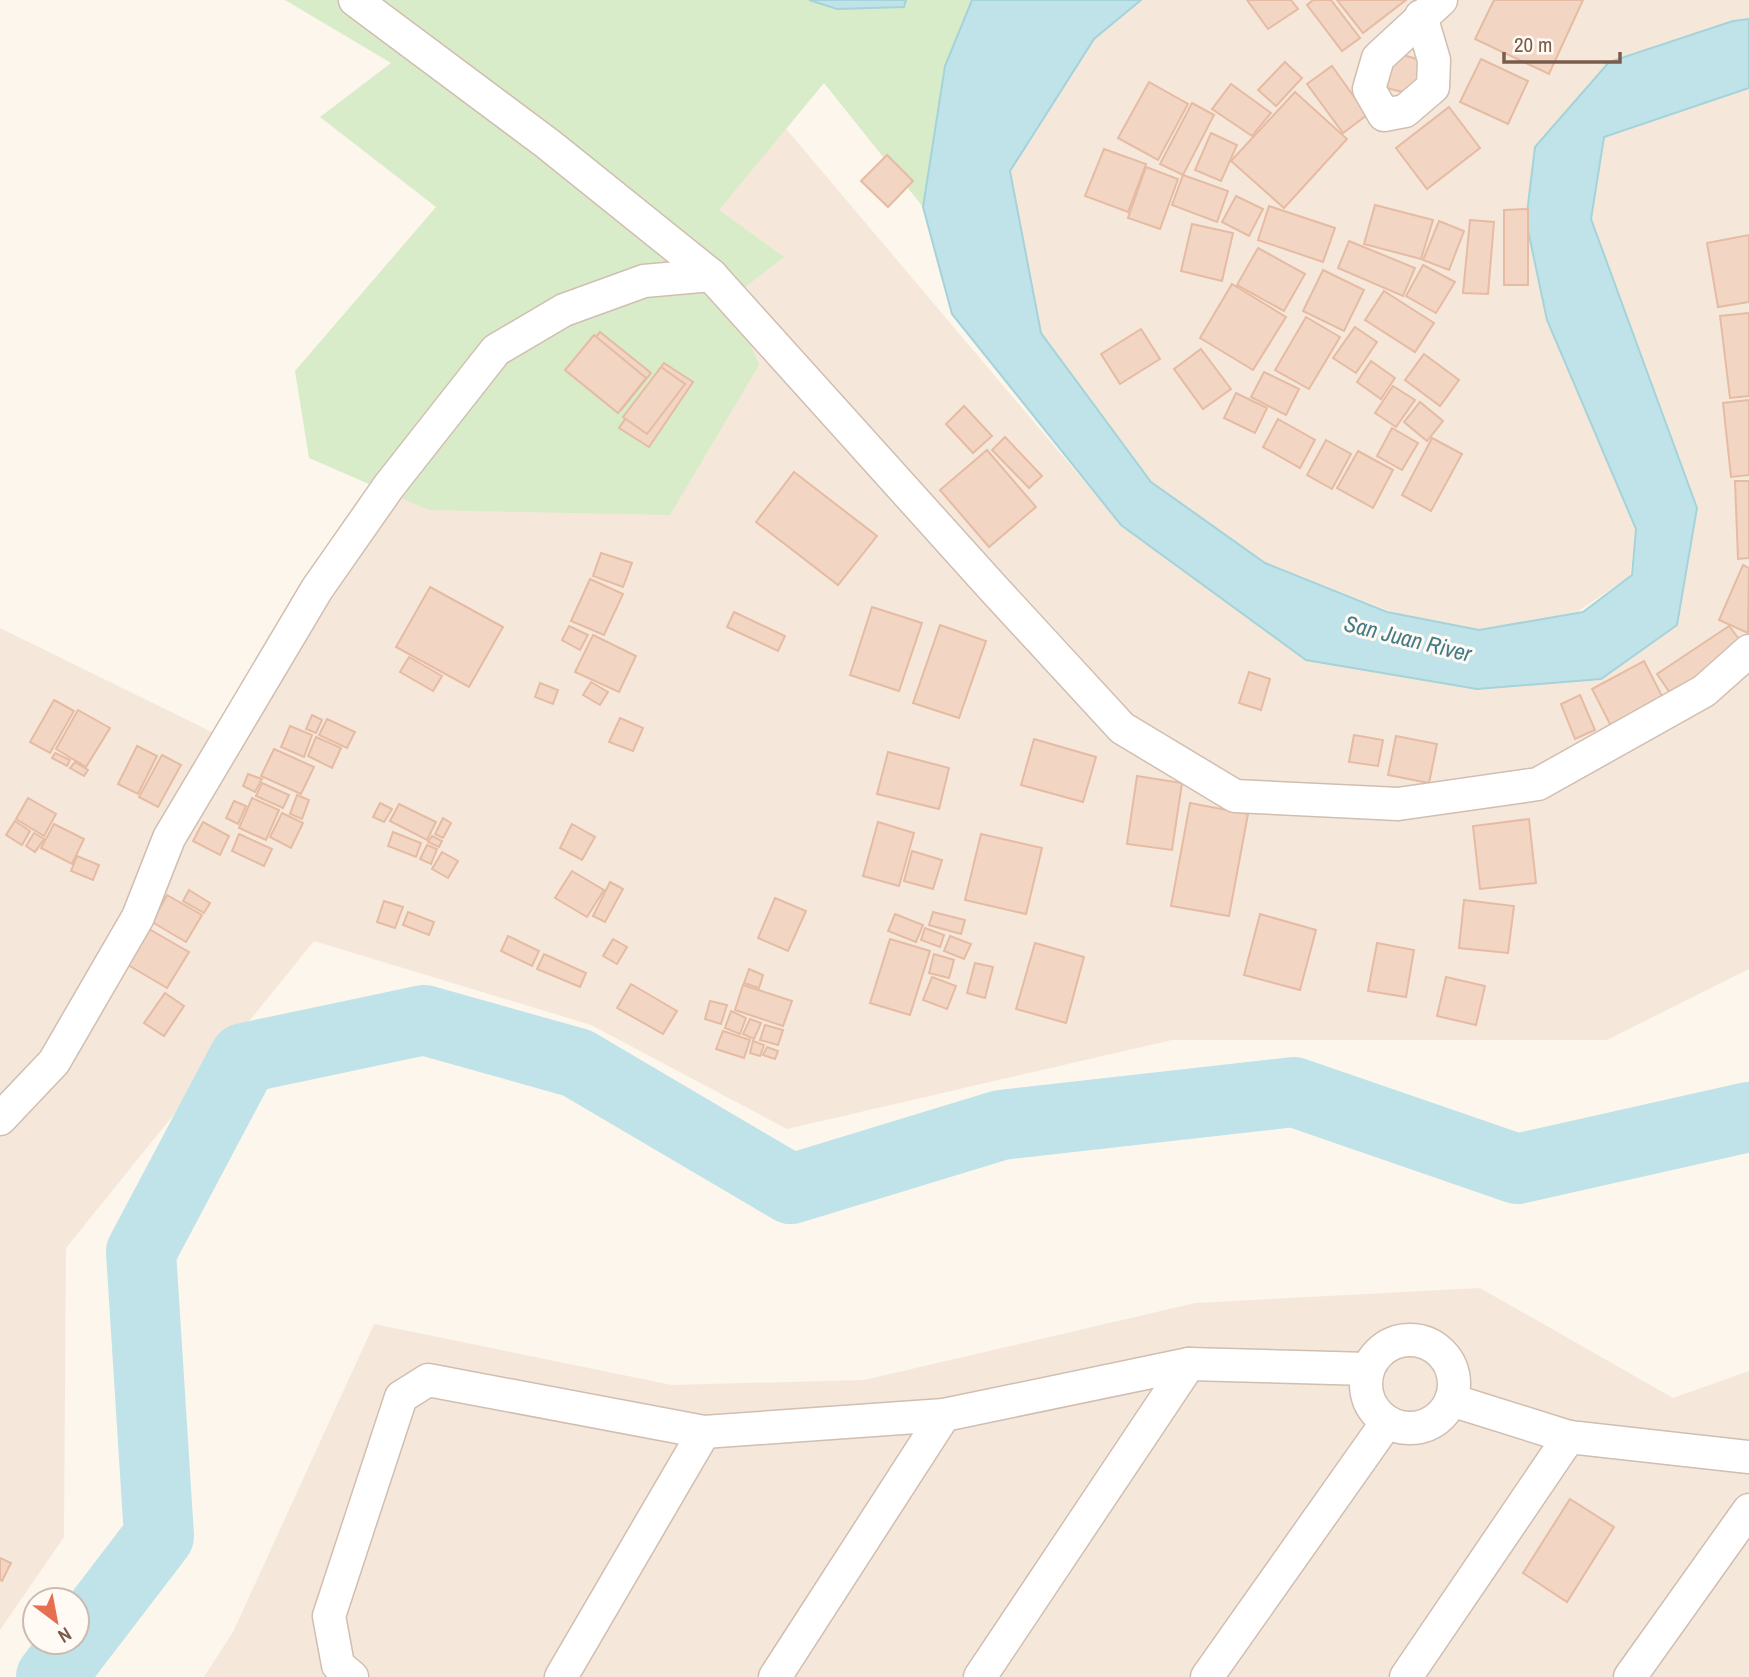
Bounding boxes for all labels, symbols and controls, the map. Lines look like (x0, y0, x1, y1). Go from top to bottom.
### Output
scale bar (1504, 21, 1620, 65)
text: 20 m (1514, 30, 1552, 59)
water label: San Juan River (1341, 607, 1476, 669)
north arrow (21, 1586, 91, 1656)
text: N (53, 1621, 77, 1649)

